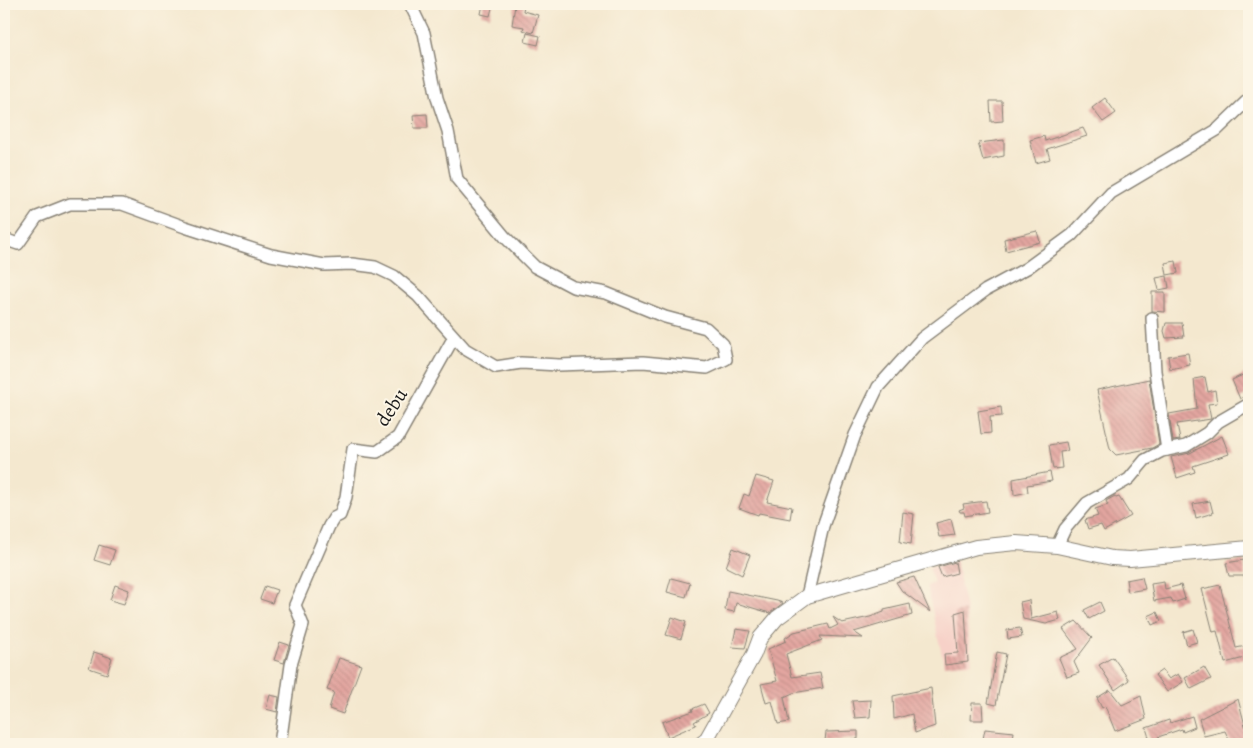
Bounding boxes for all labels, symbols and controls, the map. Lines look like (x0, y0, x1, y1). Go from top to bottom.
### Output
street label: debu (369, 383, 414, 432)

